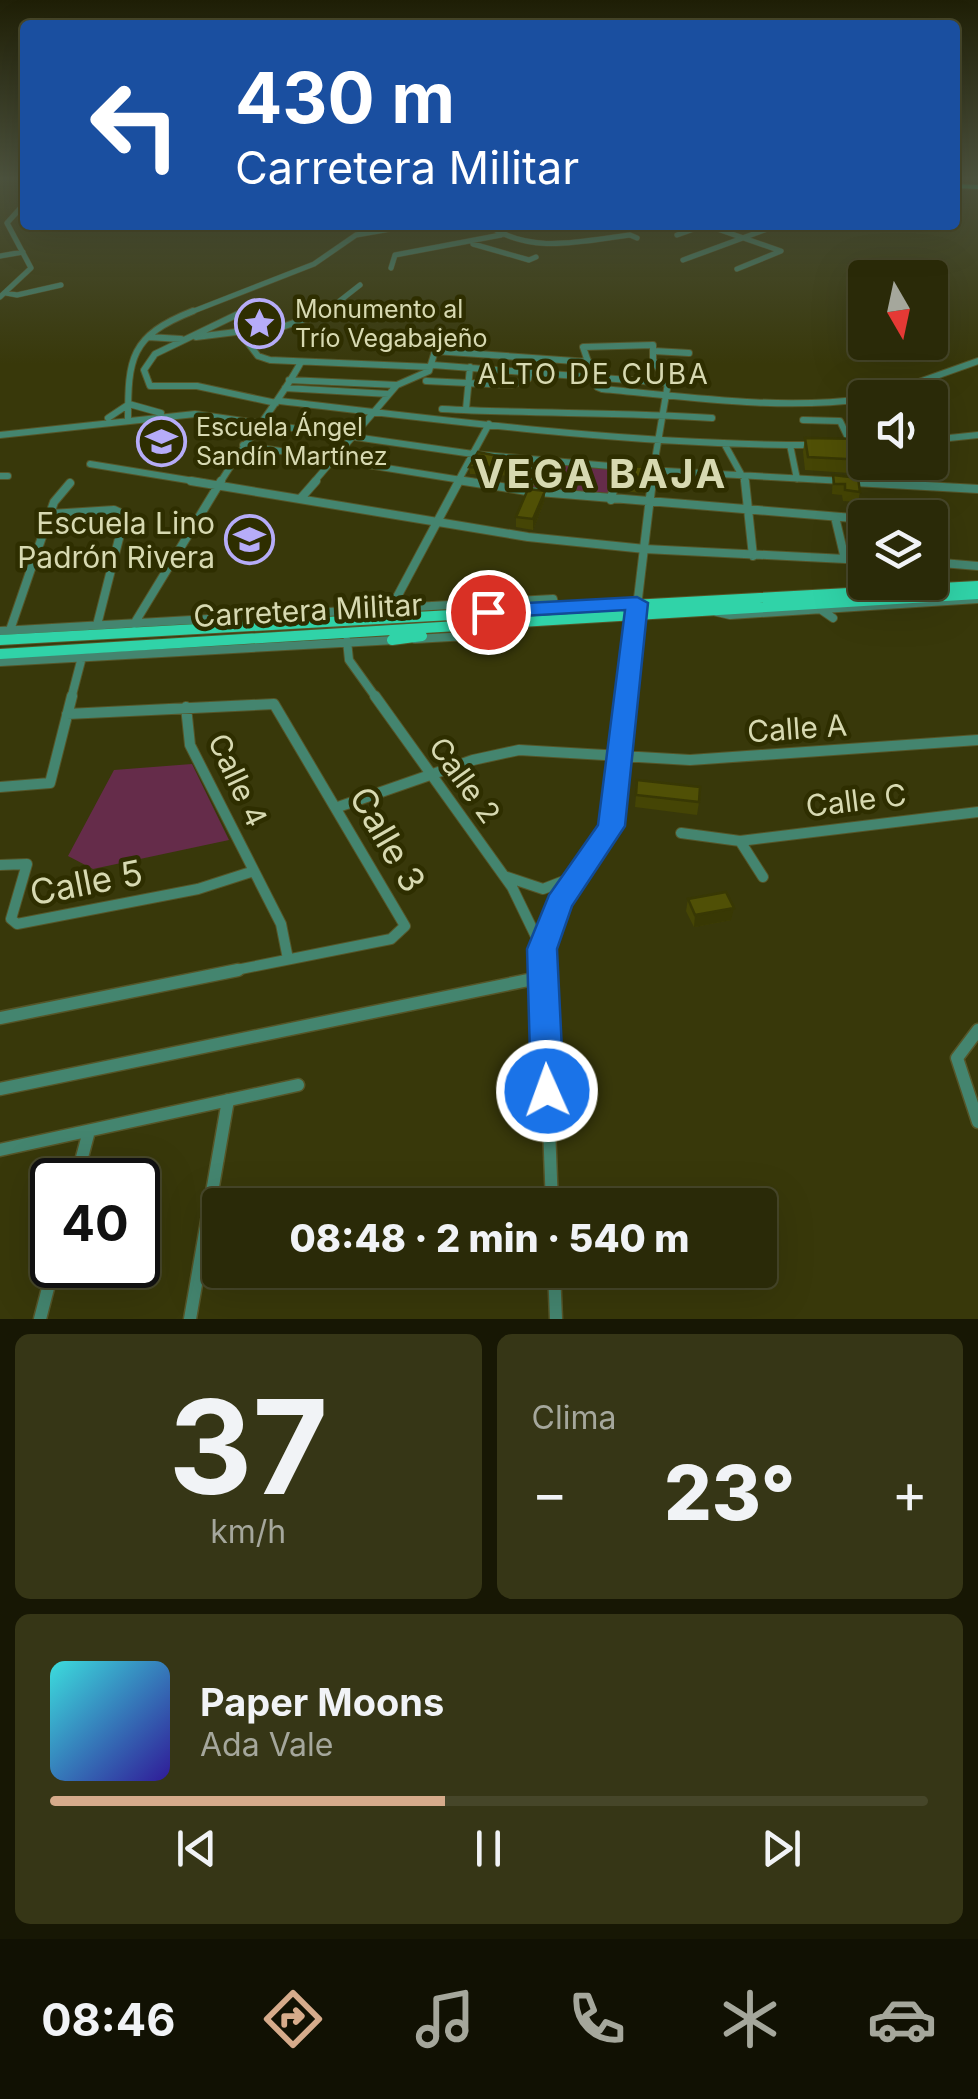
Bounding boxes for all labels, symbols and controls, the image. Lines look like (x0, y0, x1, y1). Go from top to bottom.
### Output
text: 430 m (235, 55, 455, 140)
icon: left (70, 60, 200, 190)
text: Carretera Militar (235, 140, 579, 195)
north arrow (848, 260, 948, 360)
map controls (848, 260, 948, 600)
place label: Monumento al Trío Vegabajeño (295, 294, 488, 353)
place icon: Monumento al Trío Vegabajeño (234, 297, 286, 349)
district label: ALTO DE CUBA (478, 357, 710, 391)
button: sound (848, 380, 948, 480)
place label: Escuela Ángel Sandín Martínez (196, 411, 387, 471)
school or university icon: Escuela Ángel Sandín Martínez (135, 415, 187, 467)
district label: VEGA BAJA (474, 449, 728, 498)
button: layers (848, 500, 948, 600)
place label: Escuela Lino Padrón Rivera (17, 505, 215, 575)
school or university icon: Escuela Lino Padrón Rivera (224, 514, 276, 566)
pin (446, 570, 531, 655)
icon: arrive (461, 585, 516, 640)
street label: Carretera Militar (193, 586, 423, 634)
street label: Calle A (746, 707, 848, 749)
street label: Calle 4 (201, 728, 275, 832)
street label: Calle 2 (422, 730, 508, 830)
street label: Calle C (804, 776, 908, 824)
street label: Calle 3 (341, 779, 435, 899)
street label: Calle 5 (26, 851, 146, 913)
position arrow (495, 1039, 599, 1143)
speed limit sign: 40 (30, 1158, 160, 1288)
text: 08:48 · 2 min · 540 m (290, 1215, 689, 1261)
text: 37 (168, 1368, 328, 1525)
text: Clima (532, 1398, 616, 1437)
text: 23° (664, 1447, 795, 1538)
text: − (532, 1460, 568, 1526)
text: + (892, 1460, 928, 1526)
text: km/h (210, 1512, 286, 1551)
text: Paper Moons (200, 1679, 444, 1725)
text: Ada Vale (200, 1725, 333, 1764)
icon: previous (169, 1821, 224, 1876)
icon: pause (461, 1821, 516, 1876)
icon: next (754, 1821, 809, 1876)
icon: directions (258, 1984, 328, 2054)
icon: music (410, 1984, 480, 2054)
icon: phone (562, 1984, 632, 2054)
icon: climate (715, 1984, 785, 2054)
icon: car (867, 1984, 937, 2054)
text: 08:46 (41, 1992, 175, 2047)

